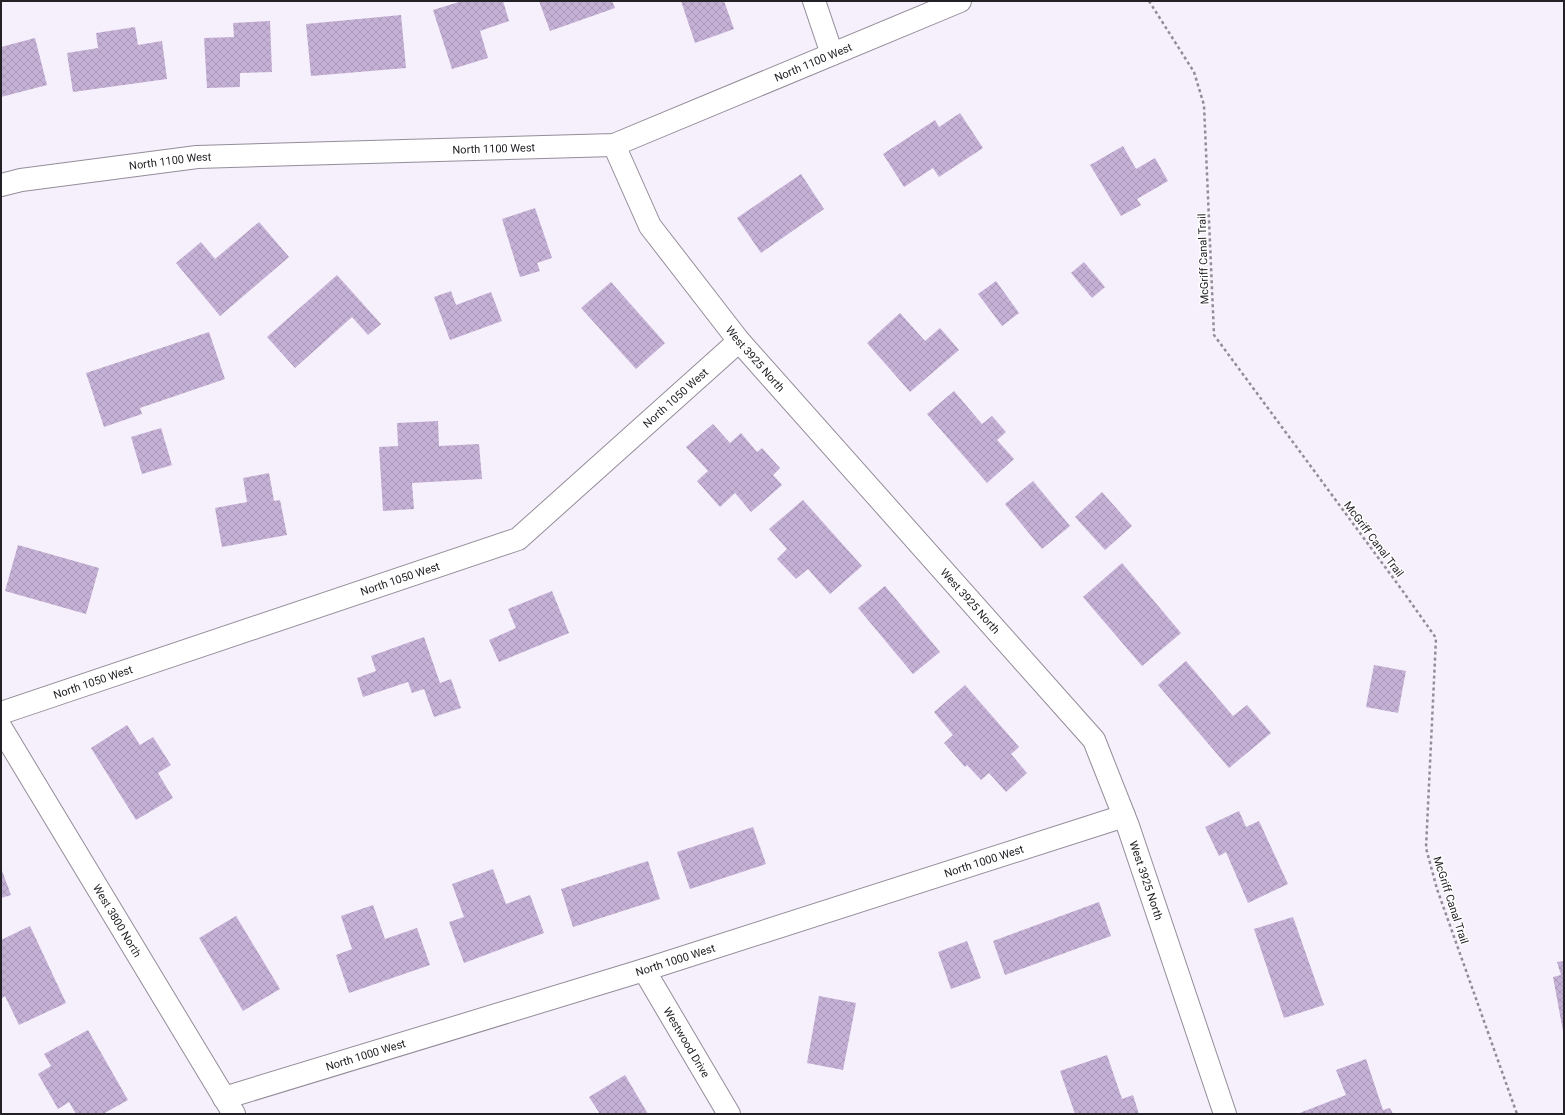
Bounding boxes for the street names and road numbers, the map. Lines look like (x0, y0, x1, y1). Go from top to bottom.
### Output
street label: North 1100 West (773, 41, 854, 84)
street label: North 1100 West (452, 141, 536, 157)
street label: North 1100 West (128, 151, 212, 173)
street label: McGriff Canal Trail (1195, 213, 1212, 305)
street label: West 3925 North (723, 324, 787, 394)
street label: North 1050 West (641, 366, 711, 431)
street label: McGriff Canal Trail (1341, 499, 1406, 580)
street label: North 1050 West (359, 560, 442, 599)
street label: West 3925 North (938, 566, 1002, 637)
street label: North 1050 West (52, 663, 135, 702)
street label: West 3925 North (1126, 839, 1165, 922)
street label: North 1000 West (943, 842, 1026, 880)
street label: McGriff Canal Trail (1430, 855, 1471, 945)
street label: West 3800 North (90, 882, 144, 960)
street label: North 1000 West (634, 941, 717, 979)
street label: Westwood Drive (661, 1005, 712, 1080)
street label: North 1000 West (324, 1037, 408, 1074)

